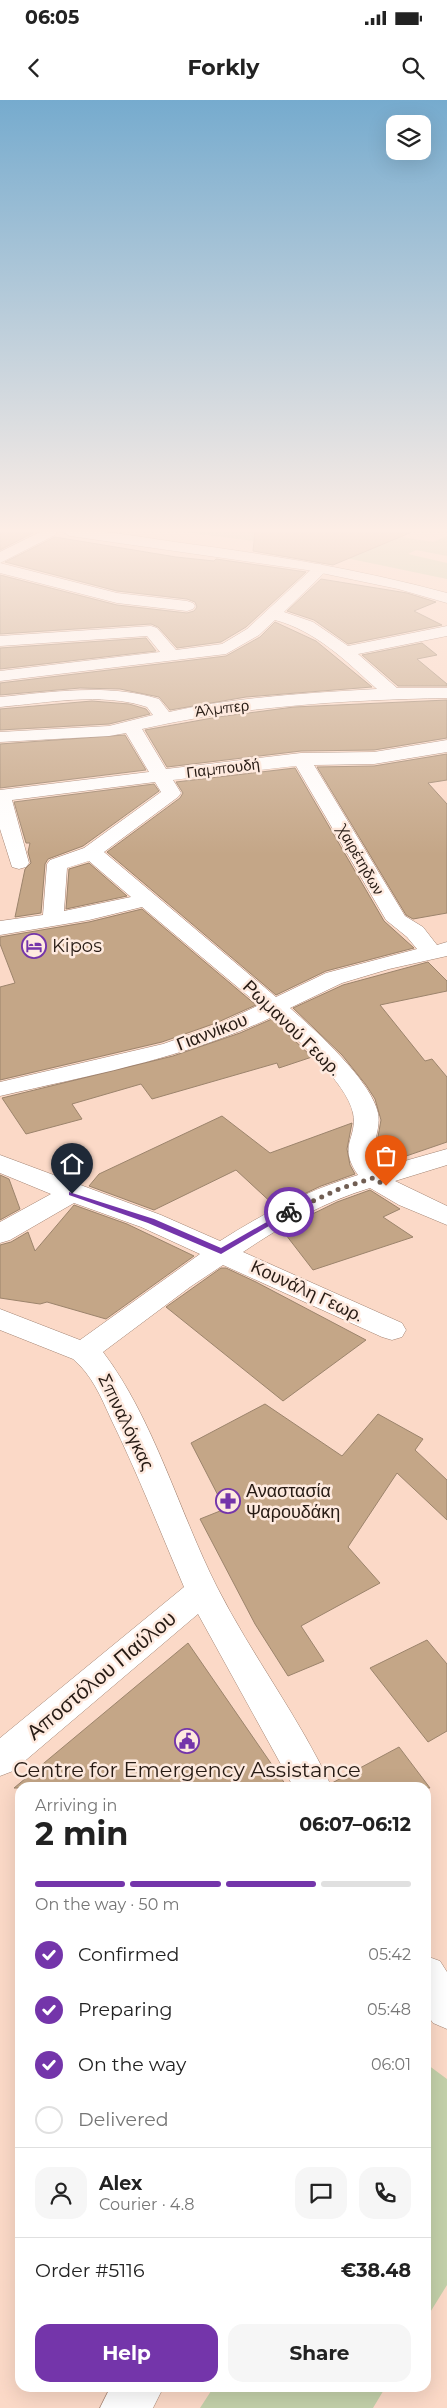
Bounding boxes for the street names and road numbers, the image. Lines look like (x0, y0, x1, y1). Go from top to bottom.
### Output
street label: Άλμπερ (194, 695, 250, 721)
street label: Γιαμπουδή (185, 754, 261, 782)
street label: Χαιρέτηδων (332, 820, 389, 898)
street label: Ρωμανού Γεωρ. (238, 976, 346, 1080)
street label: Γιαννίκου (173, 1008, 251, 1056)
street label: Κουνάλη Γεωρ. (247, 1255, 367, 1327)
street label: Σπιναλόγκας (93, 1370, 159, 1474)
street label: Αποστόλου Παύλου (21, 1605, 181, 1745)

